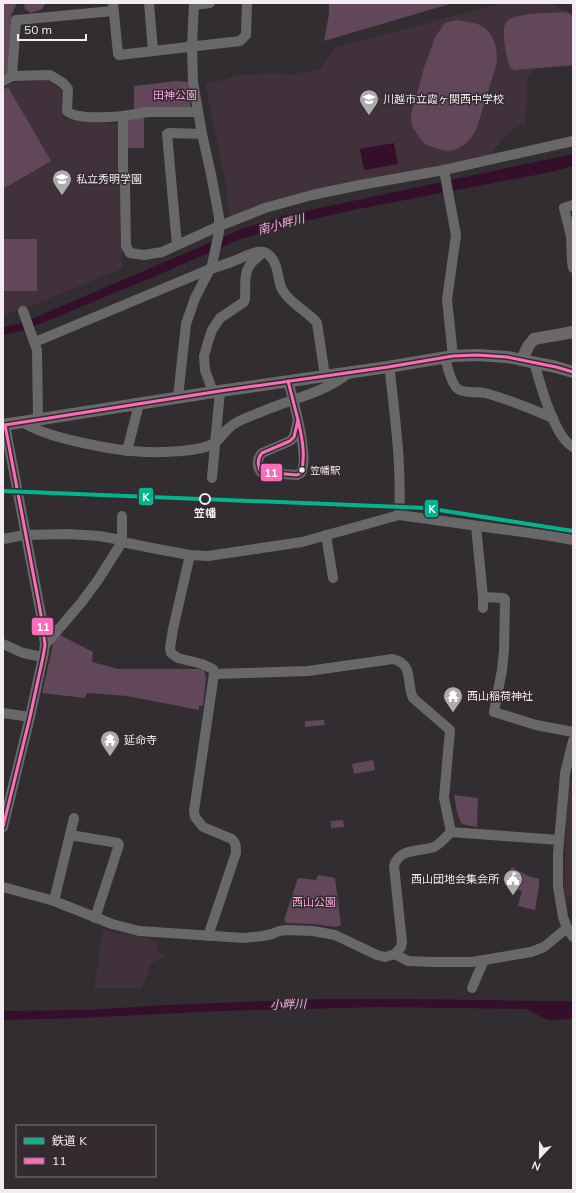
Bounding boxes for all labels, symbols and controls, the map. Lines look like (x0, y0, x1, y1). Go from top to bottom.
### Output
scale bar (18, 16, 86, 42)
text: 50 m (24, 22, 52, 37)
park label: 田神公園 (153, 88, 197, 102)
school or university icon: 川越市立霞ヶ関西中学校 (358, 88, 380, 116)
place label: 川越市立霞ヶ関西中学校 (383, 92, 504, 106)
school or university icon: 私立秀明学園 (51, 168, 73, 196)
place label: 私立秀明学園 (76, 172, 142, 186)
water label: 南小畔川 (256, 210, 308, 237)
line badge: 11 (260, 463, 283, 482)
place label: 笠幡駅 (310, 464, 341, 477)
marker: 笠幡駅 (297, 465, 307, 475)
text: 11 (264, 466, 278, 480)
line badge: K (138, 487, 154, 506)
text: K (142, 490, 150, 504)
marker: 笠幡 (199, 493, 211, 505)
line badge: K (424, 499, 439, 518)
text: K (428, 502, 436, 516)
place label: 笠幡 (193, 506, 216, 520)
line badge: 11 (31, 617, 54, 636)
text: 11 (36, 620, 50, 634)
temple icon: 西山稲荷神社 (442, 685, 464, 713)
place label: 西山稲荷神社 (467, 689, 533, 703)
temple icon: 延命寺 (99, 729, 121, 757)
place label: 延命寺 (124, 733, 157, 747)
public building icon: 西山団地会集会所 (502, 868, 524, 896)
place label: 西山団地会集会所 (411, 872, 500, 886)
park label: 西山公園 (292, 895, 336, 909)
water label: 小畔川 (270, 996, 308, 1012)
legend (16, 1125, 156, 1177)
text: 鉄道 K (52, 1133, 87, 1148)
north arrow (520, 1137, 560, 1177)
text: 11 (52, 1153, 66, 1168)
text: N (530, 1158, 543, 1174)

